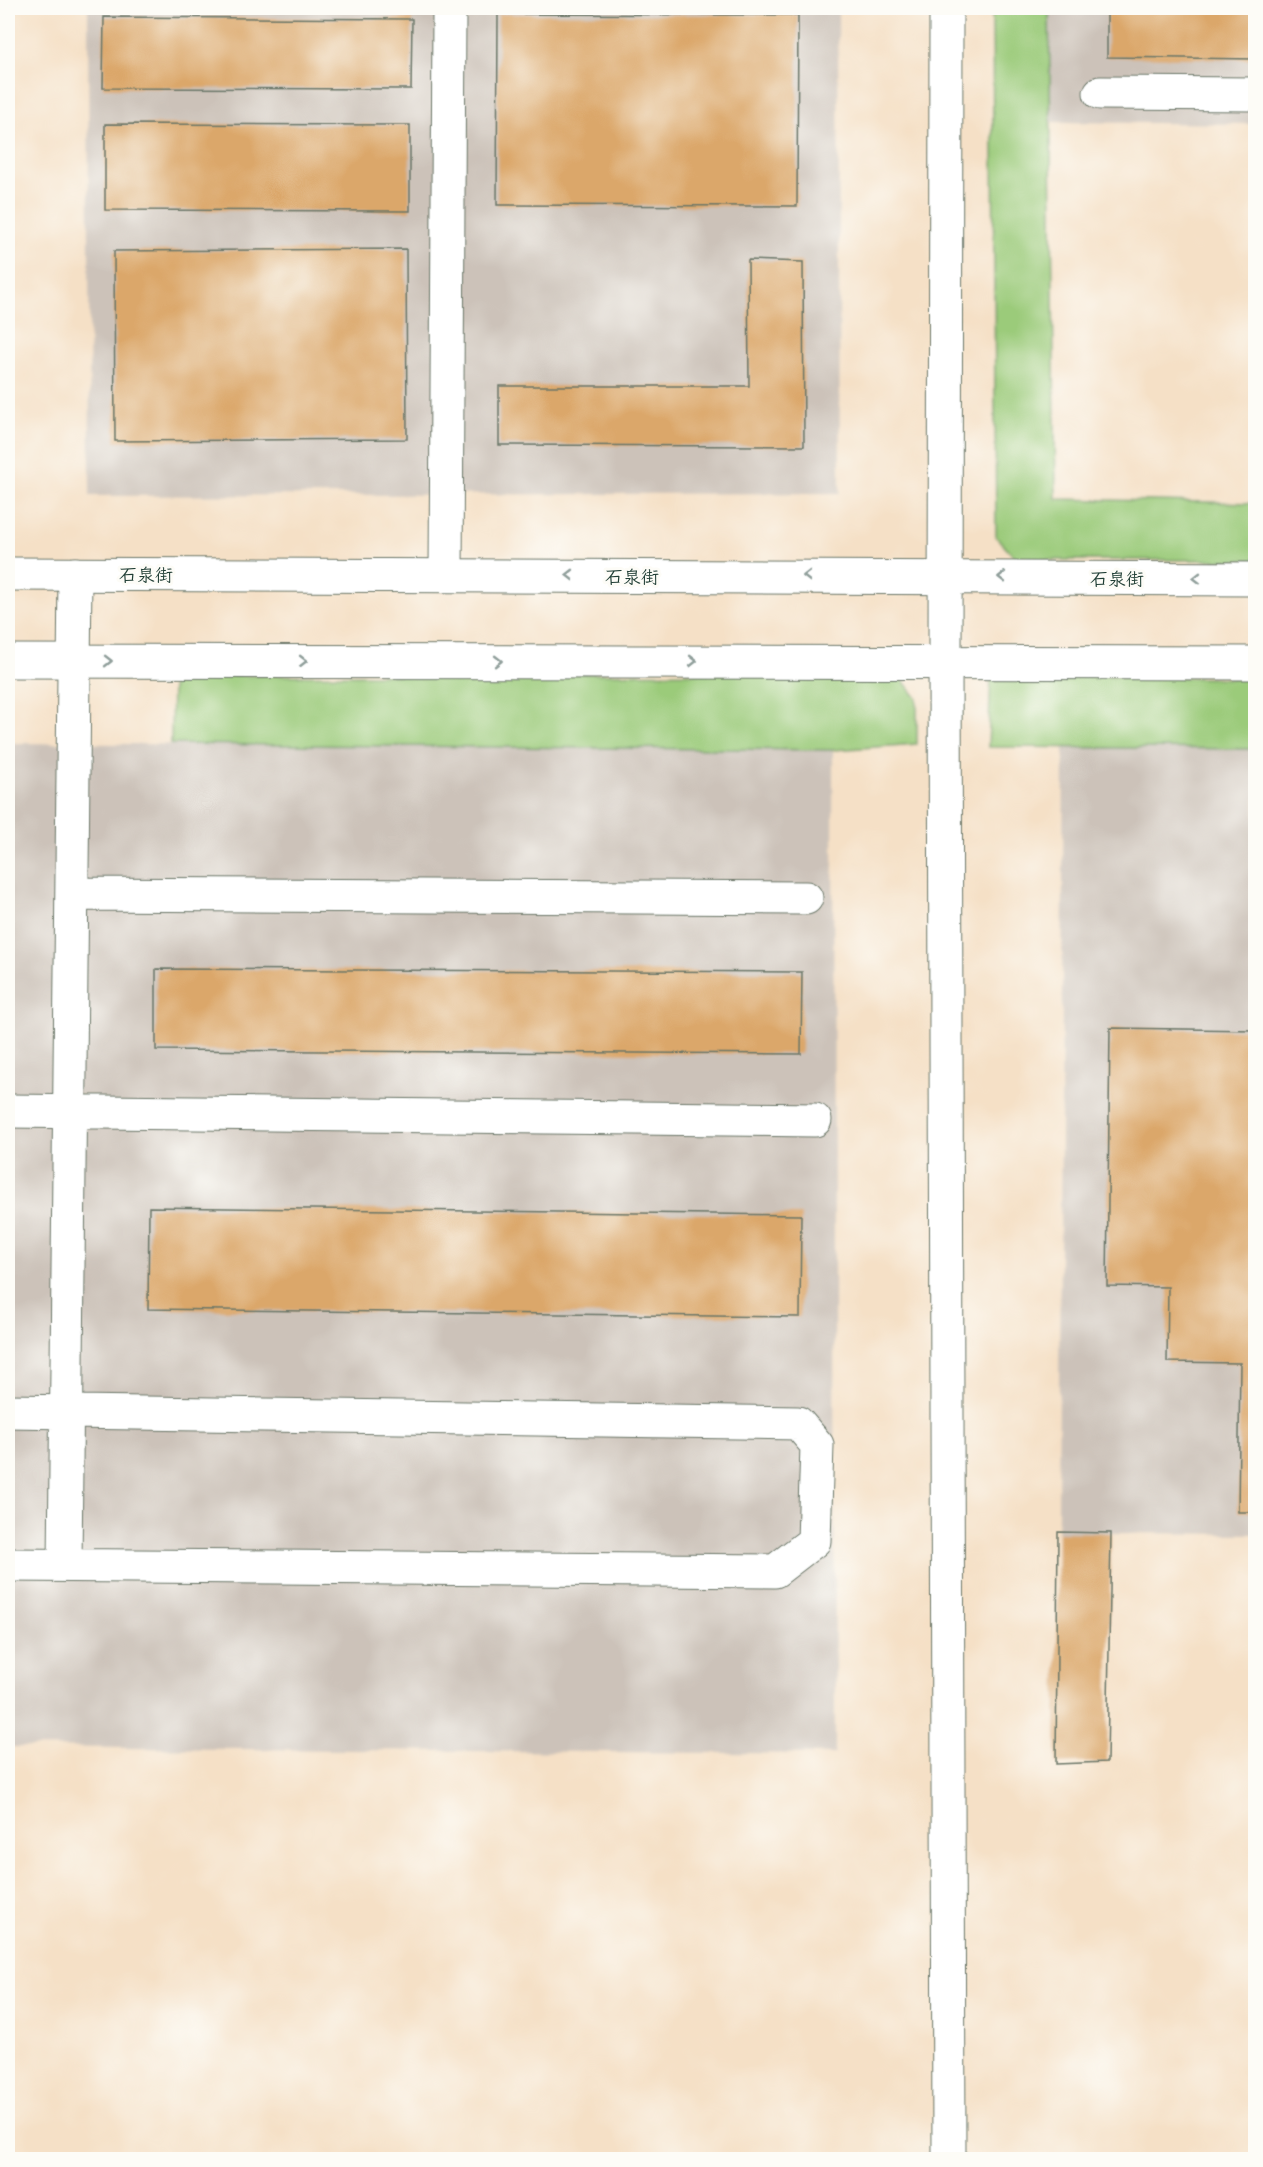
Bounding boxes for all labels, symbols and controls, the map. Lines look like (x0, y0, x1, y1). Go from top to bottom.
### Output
street label: 石泉街 (119, 562, 173, 587)
street label: 石泉街 (605, 564, 659, 589)
street label: 石泉街 (1090, 566, 1144, 591)
one-way arrow (566, 569, 575, 581)
one-way arrow (803, 570, 812, 582)
one-way arrow (998, 571, 1007, 583)
one-way arrow (1193, 572, 1202, 584)
one-way arrow (103, 655, 112, 667)
one-way arrow (298, 655, 307, 667)
one-way arrow (493, 655, 502, 667)
one-way arrow (688, 655, 697, 667)

